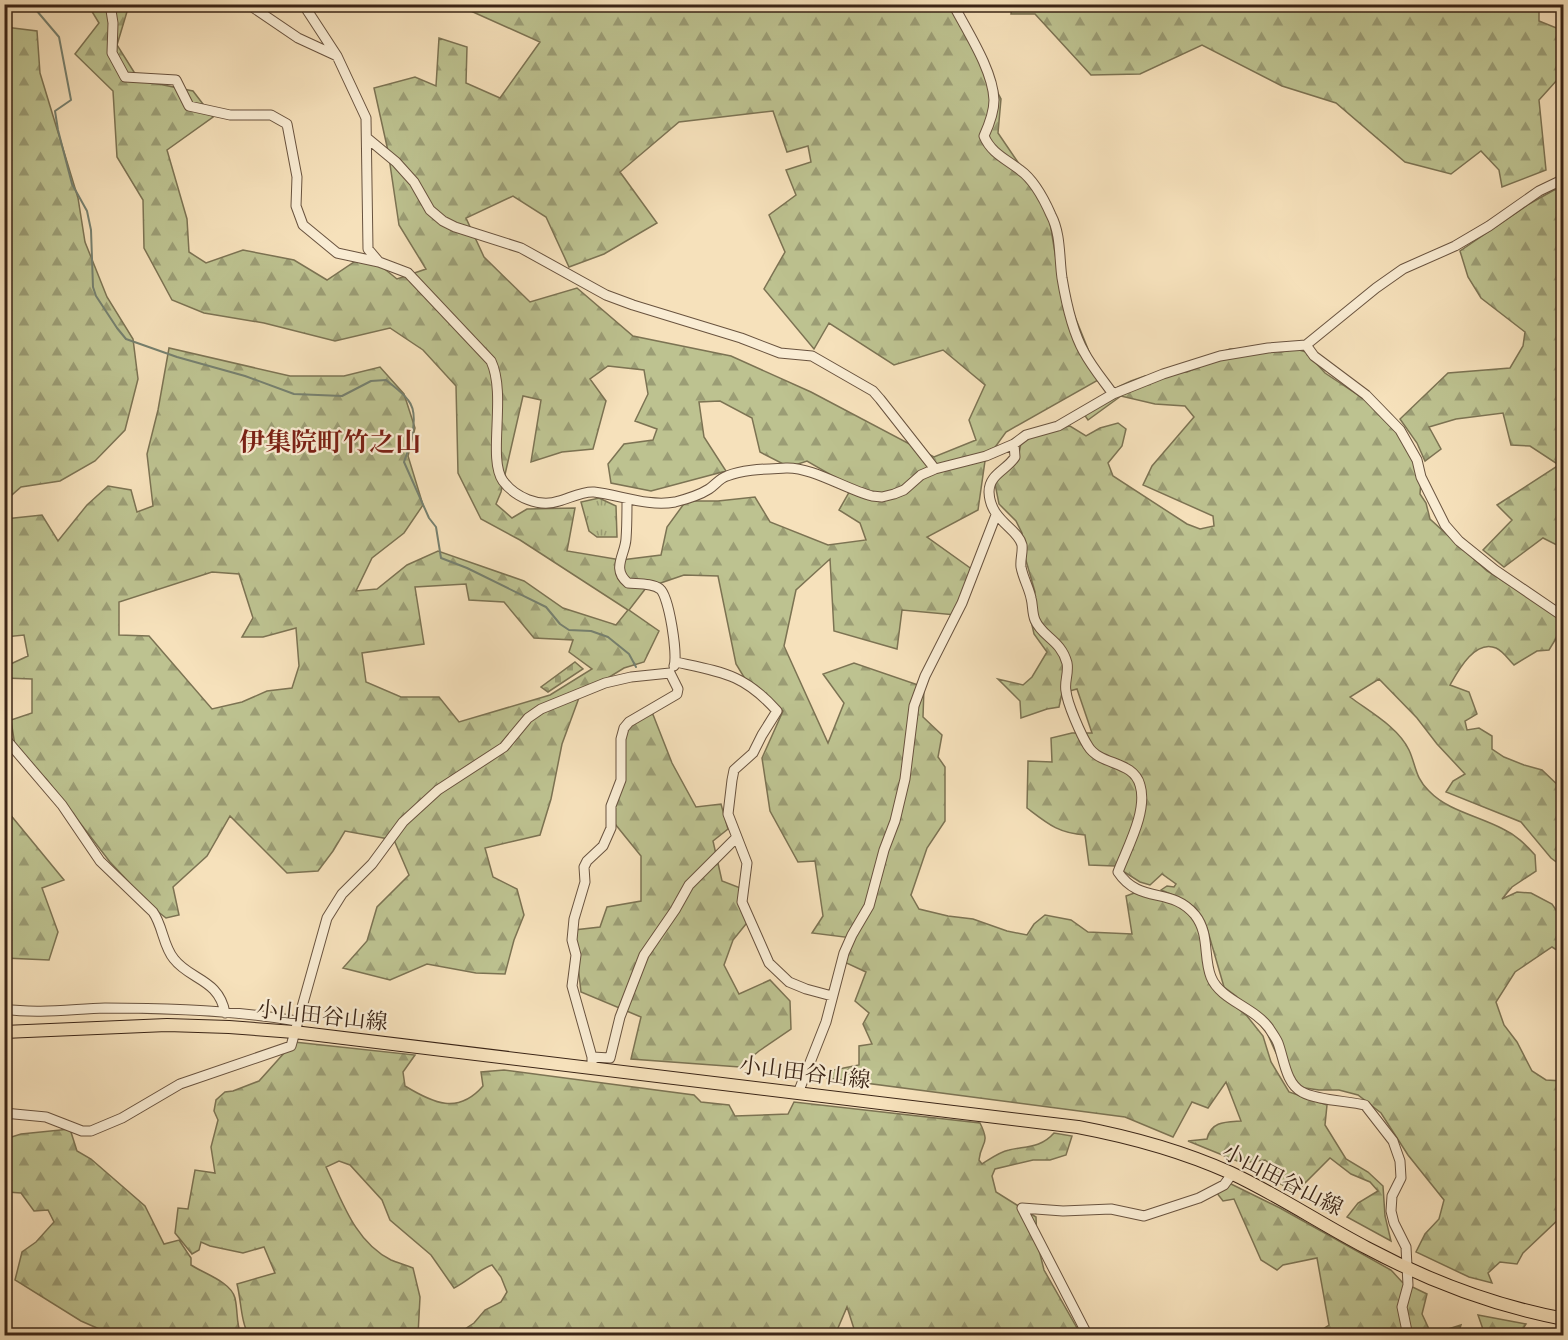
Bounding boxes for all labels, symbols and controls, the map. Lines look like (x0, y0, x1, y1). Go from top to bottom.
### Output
district label: 伊集院町竹之山 (239, 425, 421, 460)
street label: 小山田谷山線 (255, 994, 389, 1038)
street label: 小山田谷山線 (738, 1050, 872, 1096)
street label: 小山田谷山線 (1217, 1137, 1348, 1223)

